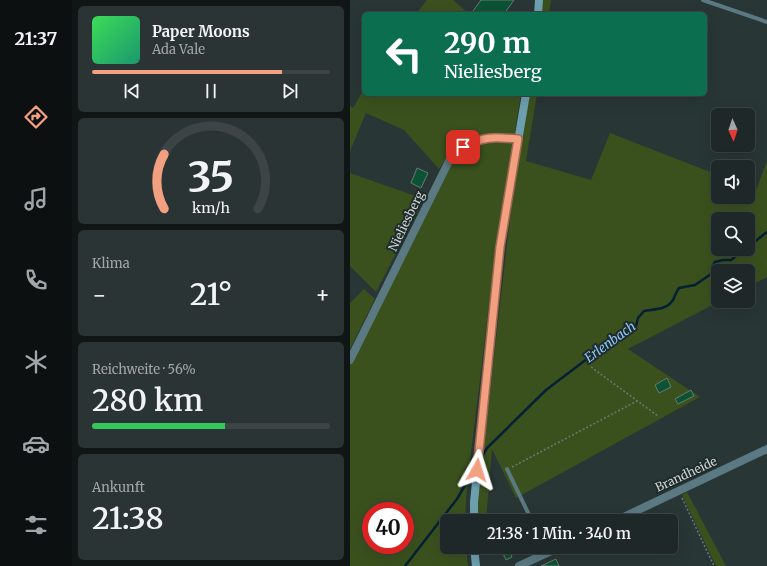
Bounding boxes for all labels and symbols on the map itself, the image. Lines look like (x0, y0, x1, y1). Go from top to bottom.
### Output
north arrow (711, 108, 755, 152)
pin (446, 130, 480, 164)
street label: Nieliesberg (385, 188, 427, 254)
water label: Erlenbach (581, 318, 639, 366)
position arrow (456, 449, 498, 491)
street label: Brandheide (653, 453, 719, 495)
speed limit sign: 40 (362, 502, 414, 554)

